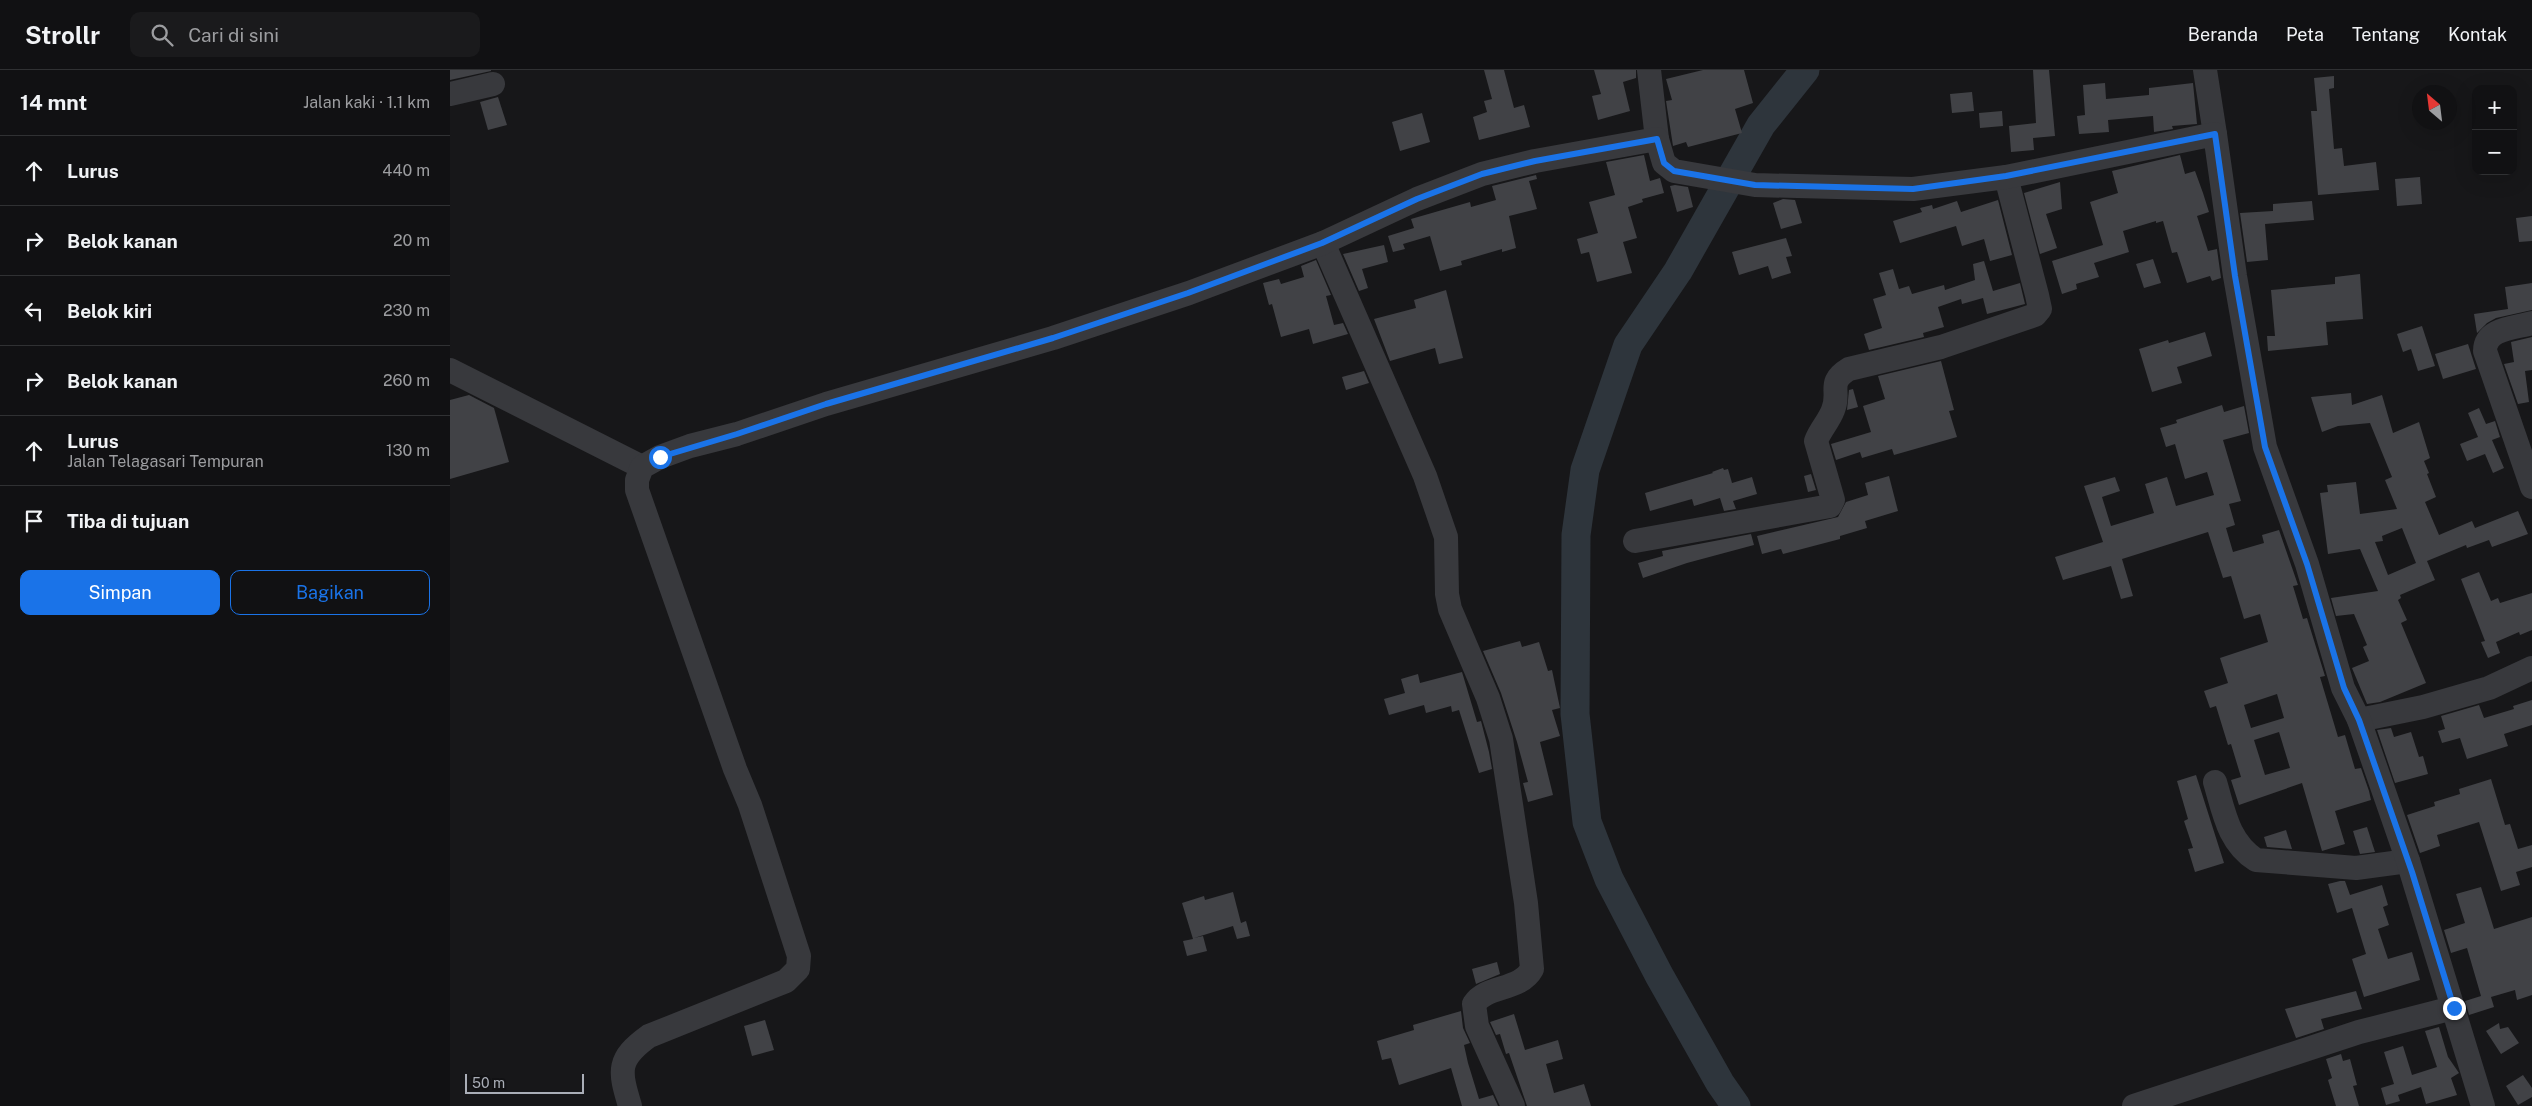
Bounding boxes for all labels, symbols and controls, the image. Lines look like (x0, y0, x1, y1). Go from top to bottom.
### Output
search box (130, 12, 480, 57)
text: Strollr (25, 21, 100, 49)
icon: search (148, 21, 176, 49)
text: Cari di sini (188, 24, 279, 46)
text: Beranda (2188, 24, 2258, 45)
text: Peta (2286, 24, 2324, 45)
text: Tentang (2352, 24, 2420, 45)
text: Kontak (2448, 24, 2507, 45)
north arrow (2412, 85, 2457, 130)
map controls (2472, 85, 2517, 175)
button: + (2472, 85, 2517, 130)
text: 14 mnt (20, 90, 87, 115)
text: Jalan kaki · 1.1 km (303, 93, 430, 112)
button: − (2472, 130, 2517, 175)
icon: ahead (20, 157, 48, 185)
text: Lurus (67, 160, 119, 182)
text: 440 m (382, 161, 430, 180)
icon: right (20, 227, 48, 255)
text: Belok kanan (67, 230, 178, 252)
text: 20 m (393, 231, 430, 250)
icon: left (20, 297, 48, 325)
text: Belok kiri (67, 300, 152, 322)
text: 230 m (383, 301, 430, 320)
icon: right (20, 367, 48, 395)
text: Belok kanan (67, 370, 178, 392)
text: 260 m (383, 371, 430, 390)
text: Lurus (67, 430, 119, 452)
icon: ahead (20, 437, 48, 465)
text: 130 m (386, 441, 430, 460)
route start (649, 446, 672, 469)
text: Jalan Telagasari Tempuran (67, 452, 264, 471)
icon: arrive (20, 507, 48, 535)
text: Tiba di tujuan (67, 510, 189, 532)
button: Simpan (20, 570, 220, 615)
button: Bagikan (230, 570, 430, 615)
route end (2443, 997, 2466, 1020)
scale bar (465, 1071, 584, 1094)
text: 50 m (472, 1075, 505, 1091)

